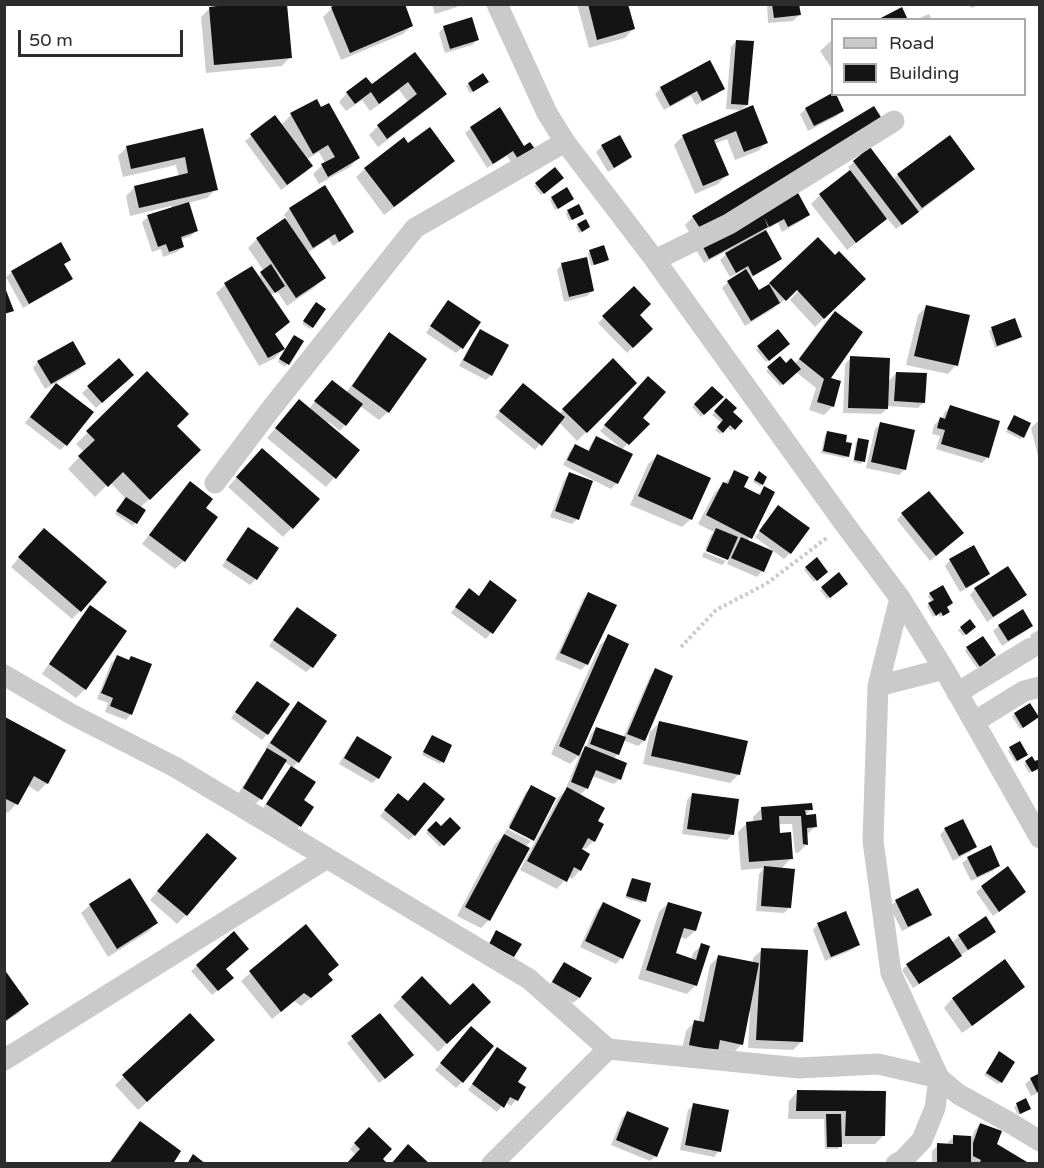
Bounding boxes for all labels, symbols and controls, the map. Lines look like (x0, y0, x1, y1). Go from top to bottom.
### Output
scale bar (21, 18, 186, 56)
legend (831, 18, 1026, 96)
text: 50 m (29, 29, 73, 51)
text: Road (889, 32, 934, 54)
text: Building (889, 62, 959, 84)

